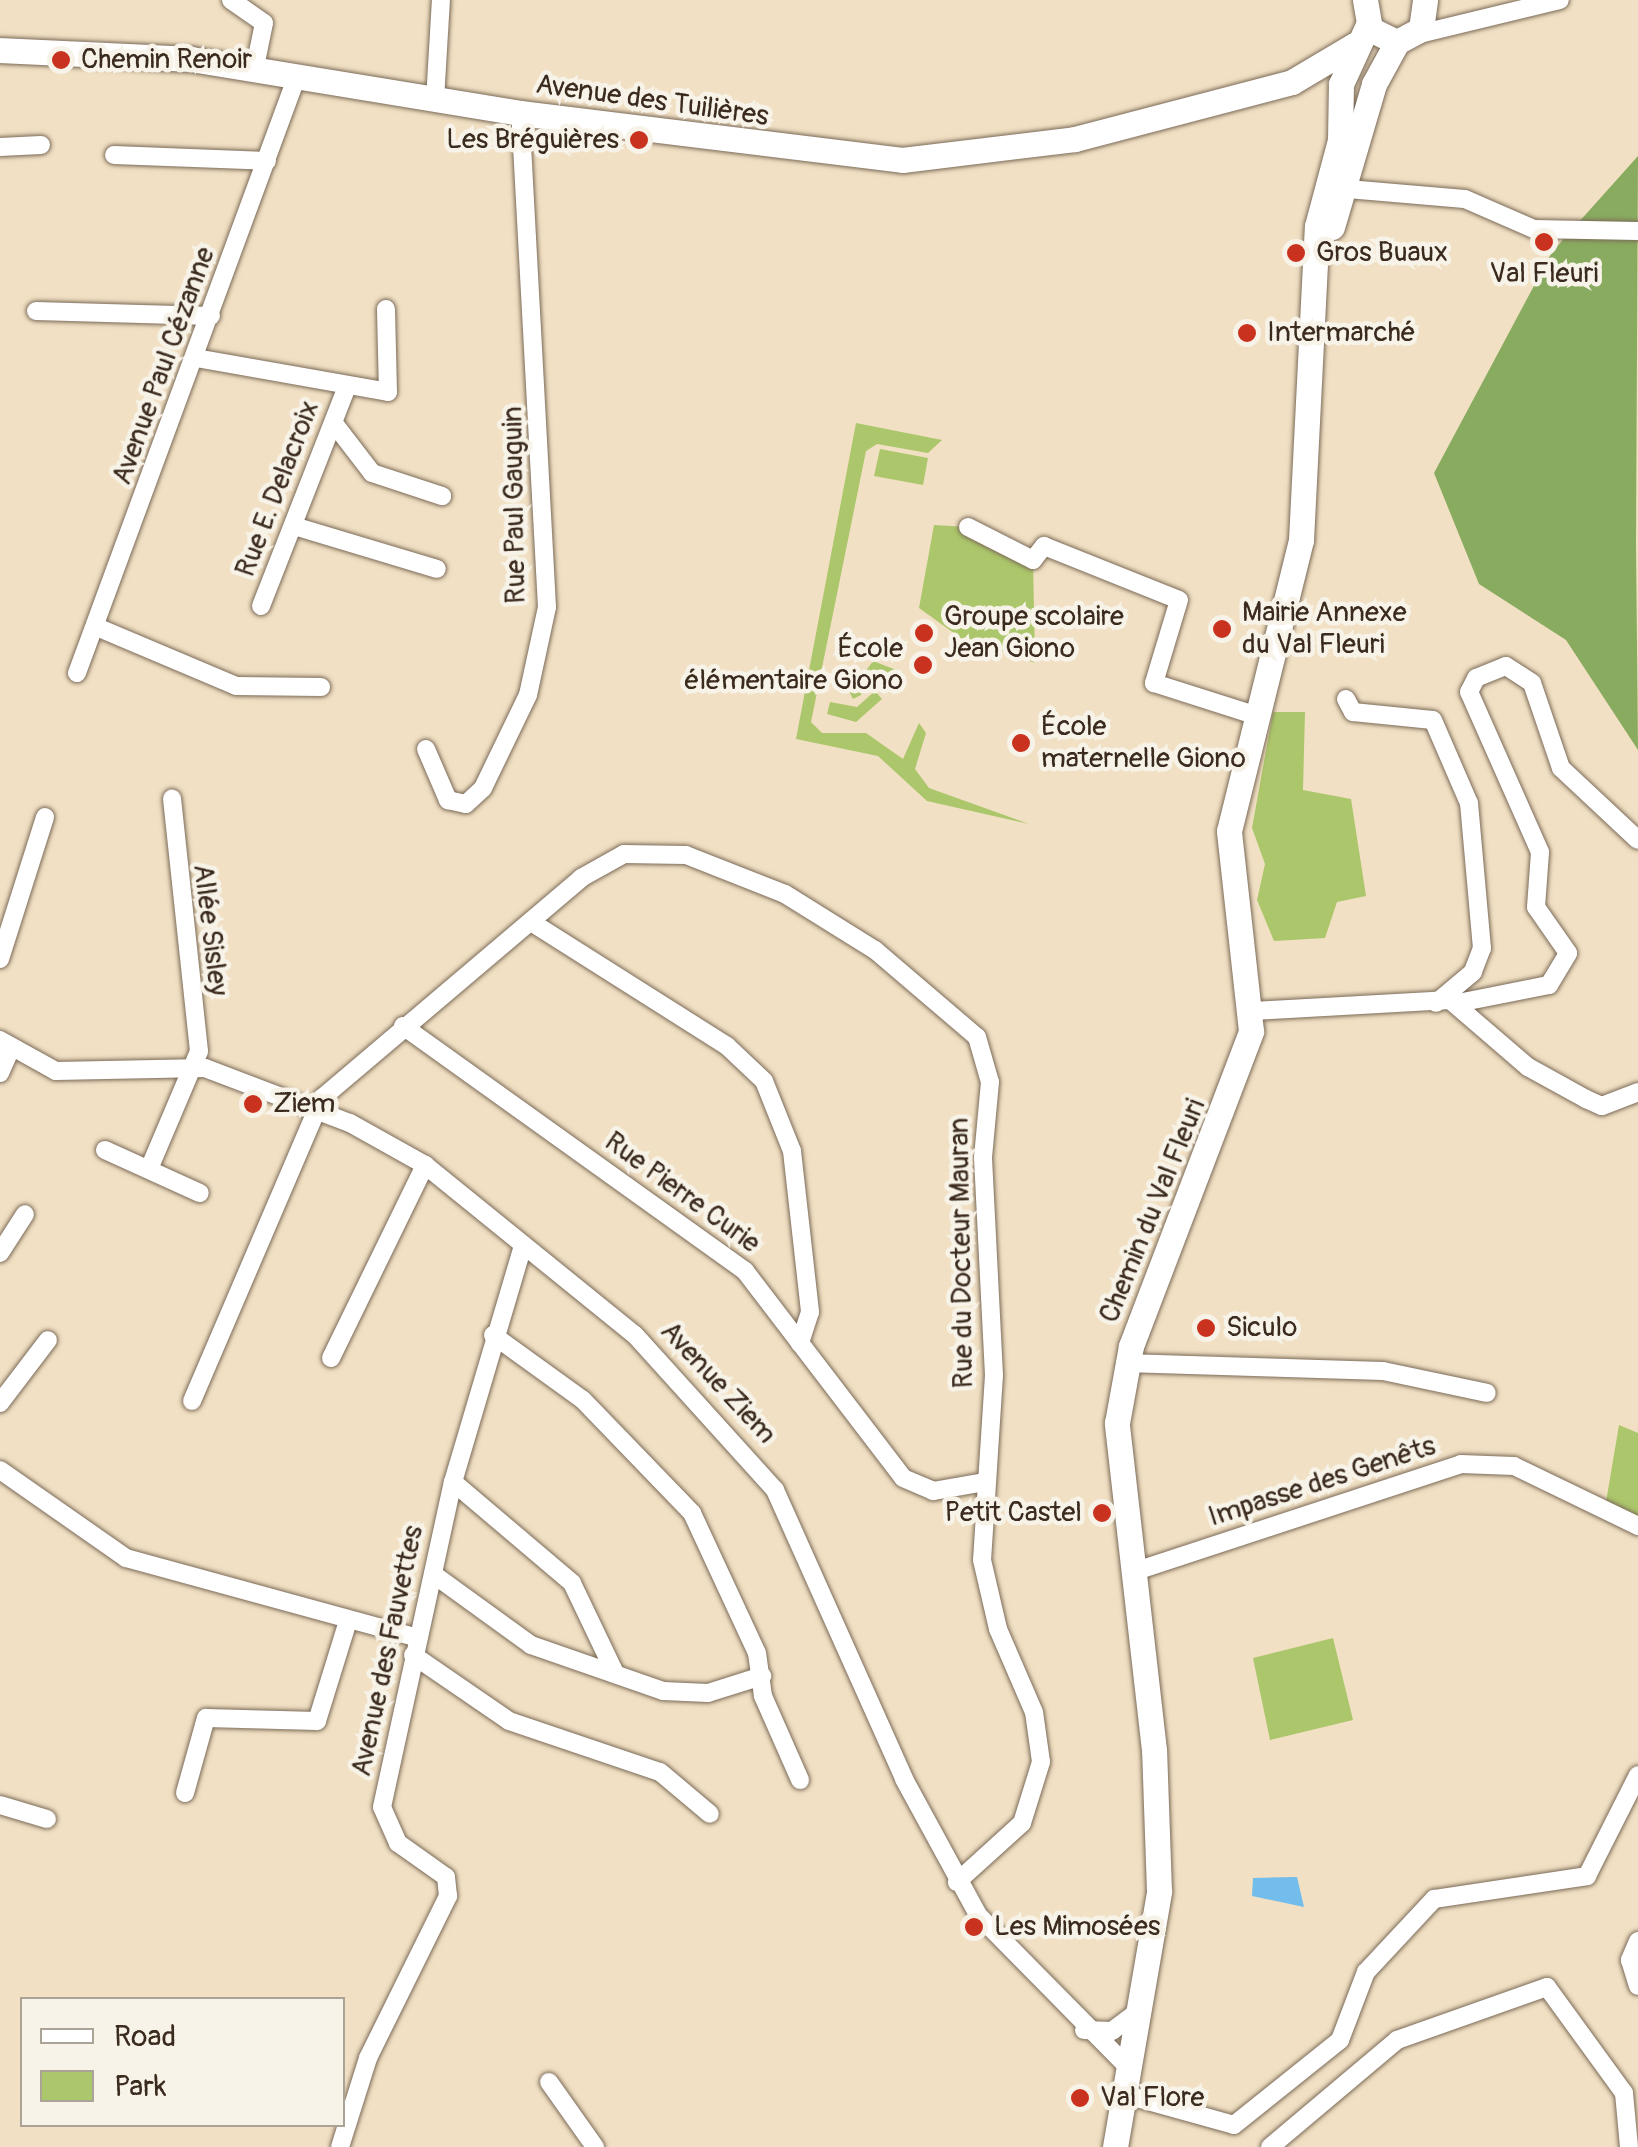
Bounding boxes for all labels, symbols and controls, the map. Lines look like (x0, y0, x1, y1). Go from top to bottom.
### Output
place label: Chemin Renoir (81, 43, 252, 77)
marker: Chemin Renoir (50, 49, 72, 71)
street label: Avenue des Tuilières (533, 68, 771, 134)
place label: Les Bréguières (446, 123, 619, 157)
marker: Les Bréguières (628, 129, 650, 151)
marker: Val Fleuri (1533, 231, 1555, 253)
place label: Gros Buaux (1316, 236, 1448, 270)
marker: Gros Buaux (1285, 242, 1307, 264)
street label: Avenue Paul Cézanne (105, 243, 223, 489)
place label: Val Fleuri (1490, 257, 1598, 291)
place label: Intermarché (1267, 316, 1416, 350)
marker: Intermarché (1236, 322, 1258, 344)
street label: Rue E. Delacroix (229, 396, 327, 582)
street label: Rue Paul Gauguin (496, 406, 534, 604)
place label: Mairie Annexe du Val Fleuri (1242, 596, 1406, 662)
place label: Groupe scolaire Jean Giono (944, 600, 1124, 666)
marker: Mairie Annexe du Val Fleuri (1211, 618, 1233, 640)
marker: Groupe scolaire Jean Giono (913, 622, 935, 644)
place label: École élémentaire Giono (685, 632, 903, 698)
marker: École élémentaire Giono (912, 654, 934, 676)
place label: École maternelle Giono (1041, 710, 1246, 776)
marker: École maternelle Giono (1010, 732, 1032, 754)
street label: Allée Sisley (185, 862, 235, 998)
place label: Ziem (273, 1087, 335, 1121)
marker: Ziem (242, 1093, 264, 1115)
street label: Chemin du Val Fleuri (1093, 1094, 1213, 1328)
street label: Rue du Docteur Mauran (943, 1117, 981, 1389)
street label: Rue Pierre Curie (598, 1125, 766, 1261)
place label: Siculo (1226, 1311, 1297, 1345)
street label: Avenue Ziem (653, 1315, 783, 1451)
marker: Siculo (1195, 1317, 1217, 1339)
street label: Impasse des Genêts (1204, 1429, 1440, 1535)
place label: Petit Castel (945, 1496, 1082, 1530)
marker: Petit Castel (1091, 1502, 1113, 1524)
street label: Avenue des Fauvettes (345, 1523, 431, 1779)
place label: Les Mimosées (994, 1910, 1160, 1944)
marker: Les Mimosées (963, 1916, 985, 1938)
legend (20, 1997, 345, 2127)
text: Road (114, 2018, 176, 2055)
text: Park (114, 2068, 167, 2105)
place label: Val Flore (1100, 2081, 1204, 2115)
marker: Val Flore (1069, 2087, 1091, 2109)

